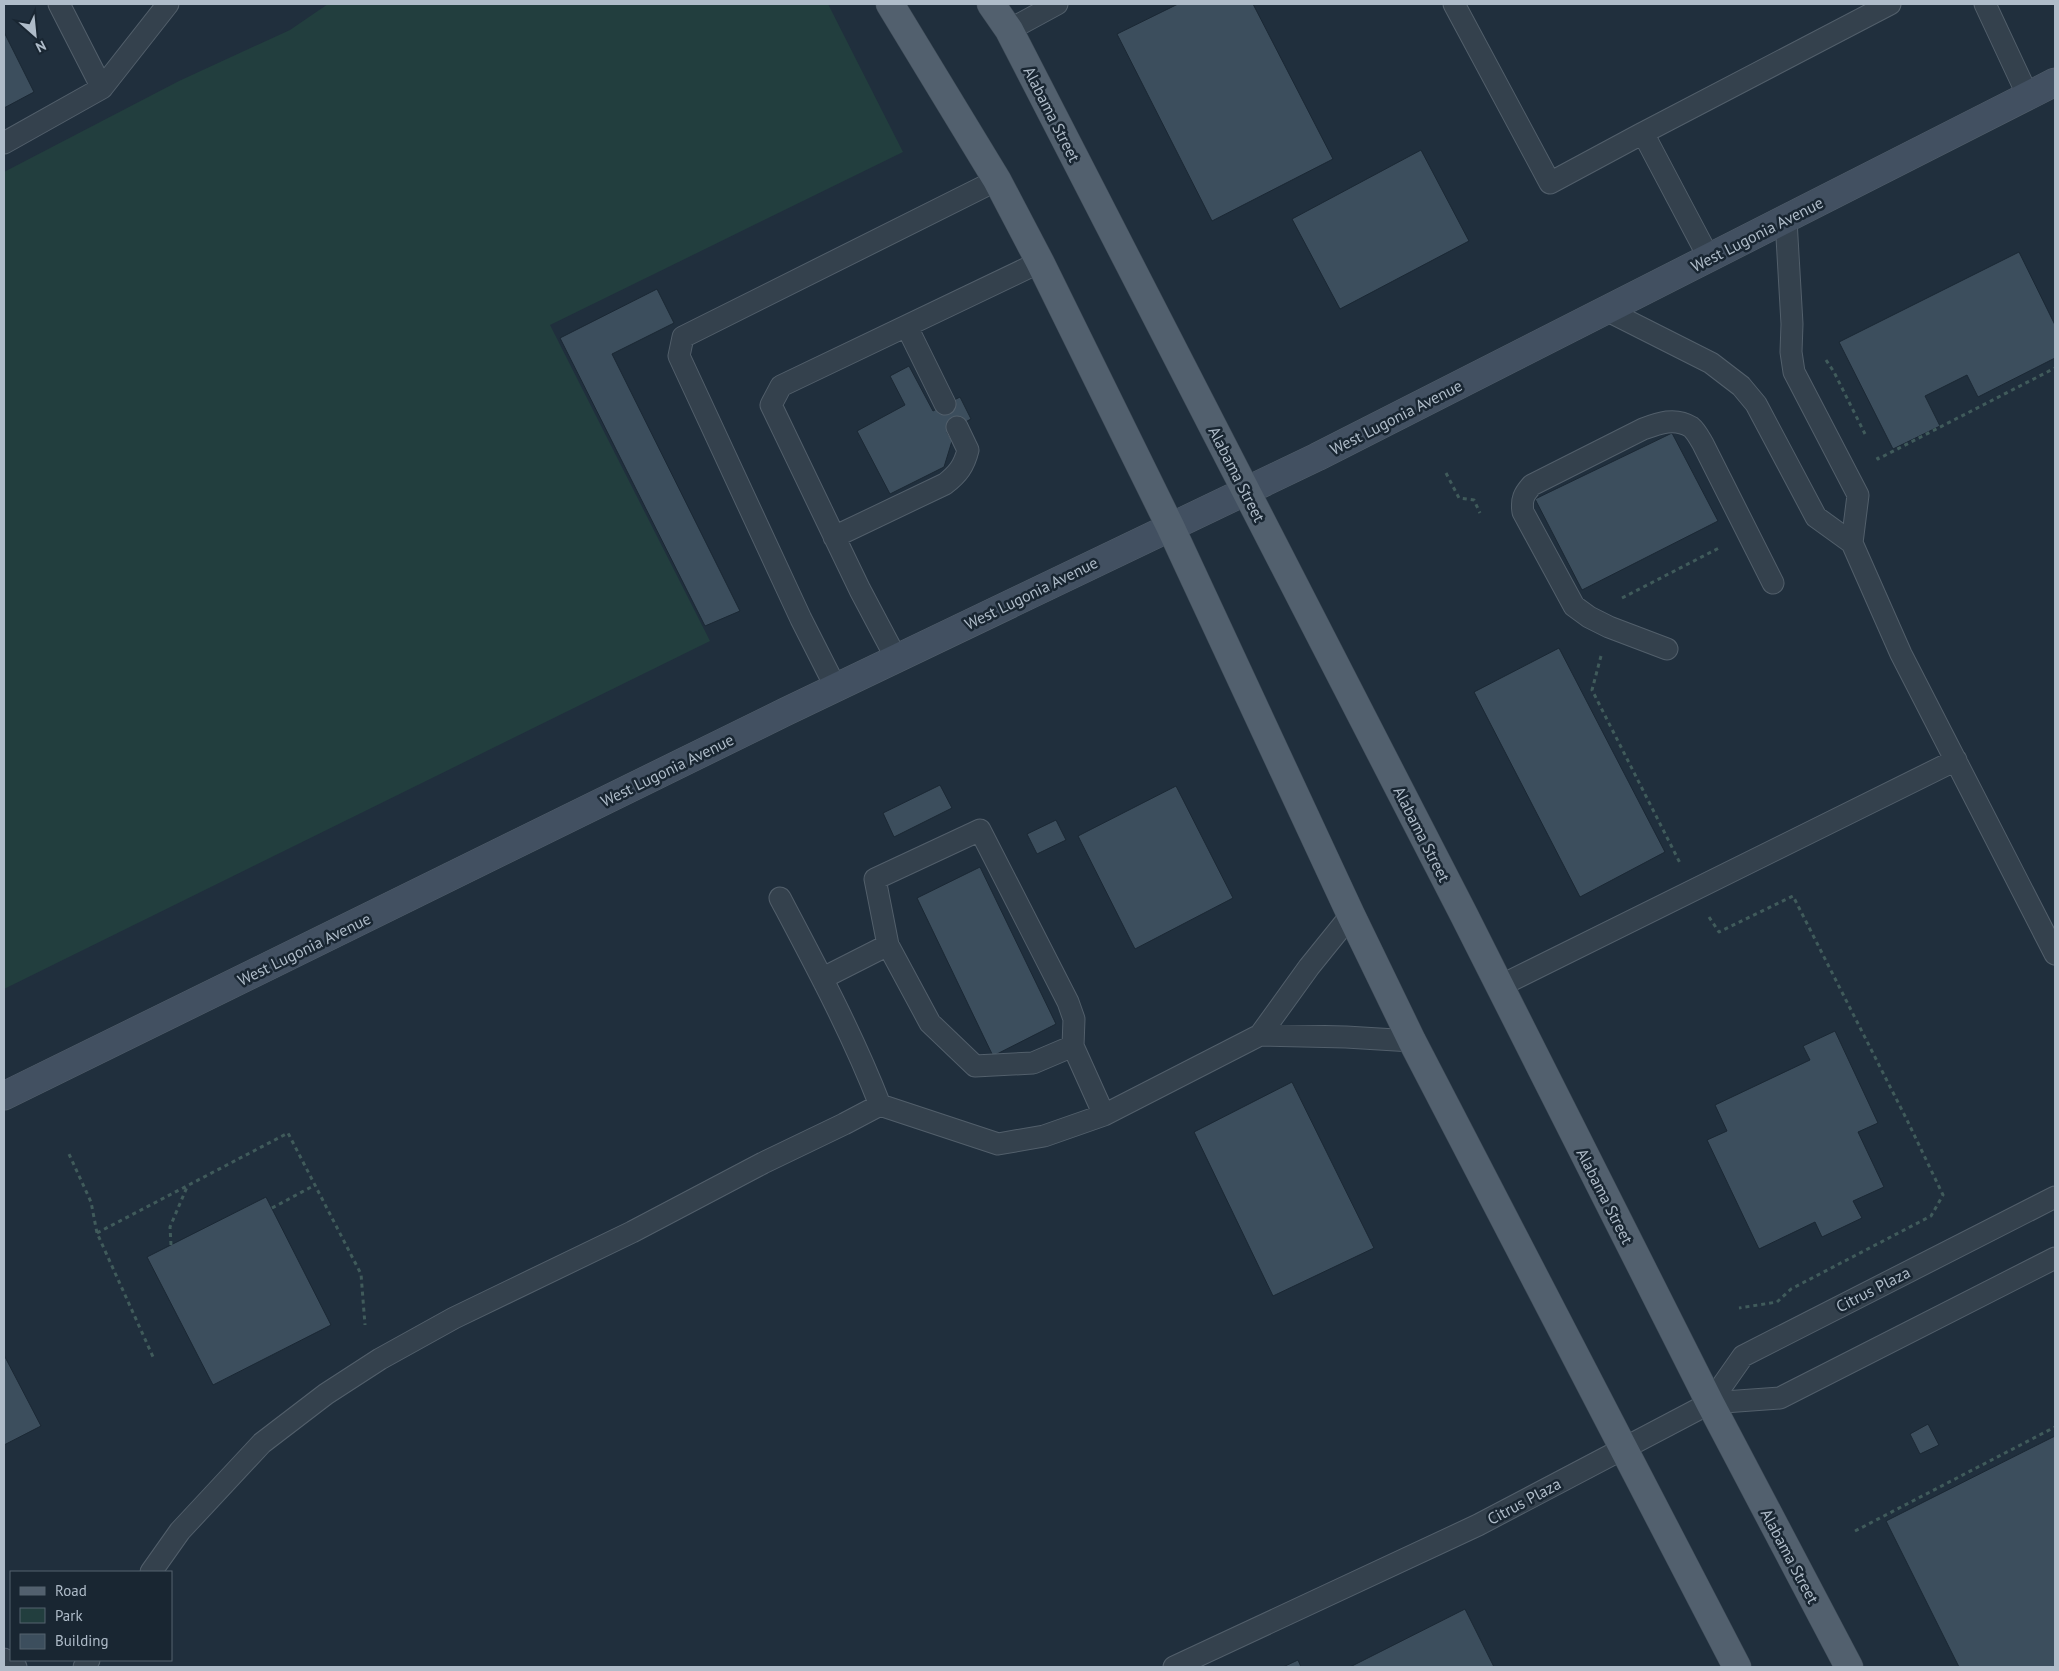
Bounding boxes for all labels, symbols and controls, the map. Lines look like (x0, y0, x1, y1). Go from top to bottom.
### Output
north arrow (10, 10, 60, 60)
text: N (33, 36, 49, 57)
street label: Alabama Street (1019, 63, 1085, 166)
street label: West Lugonia Avenue (1688, 192, 1826, 276)
street label: West Lugonia Avenue (1327, 375, 1465, 459)
street label: Alabama Street (1204, 423, 1270, 526)
street label: West Lugonia Avenue (961, 552, 1101, 634)
street label: West Lugonia Avenue (597, 729, 737, 811)
street label: Alabama Street (1389, 783, 1455, 886)
street label: West Lugonia Avenue (234, 908, 374, 990)
street label: Alabama Street (1572, 1145, 1638, 1248)
street label: Citrus Plaza (1833, 1262, 1913, 1316)
street label: Citrus Plaza (1484, 1473, 1564, 1529)
street label: Alabama Street (1757, 1505, 1824, 1607)
legend (10, 1571, 172, 1661)
text: Road (55, 1581, 87, 1600)
text: Park (55, 1606, 83, 1625)
text: Building (55, 1631, 109, 1650)

